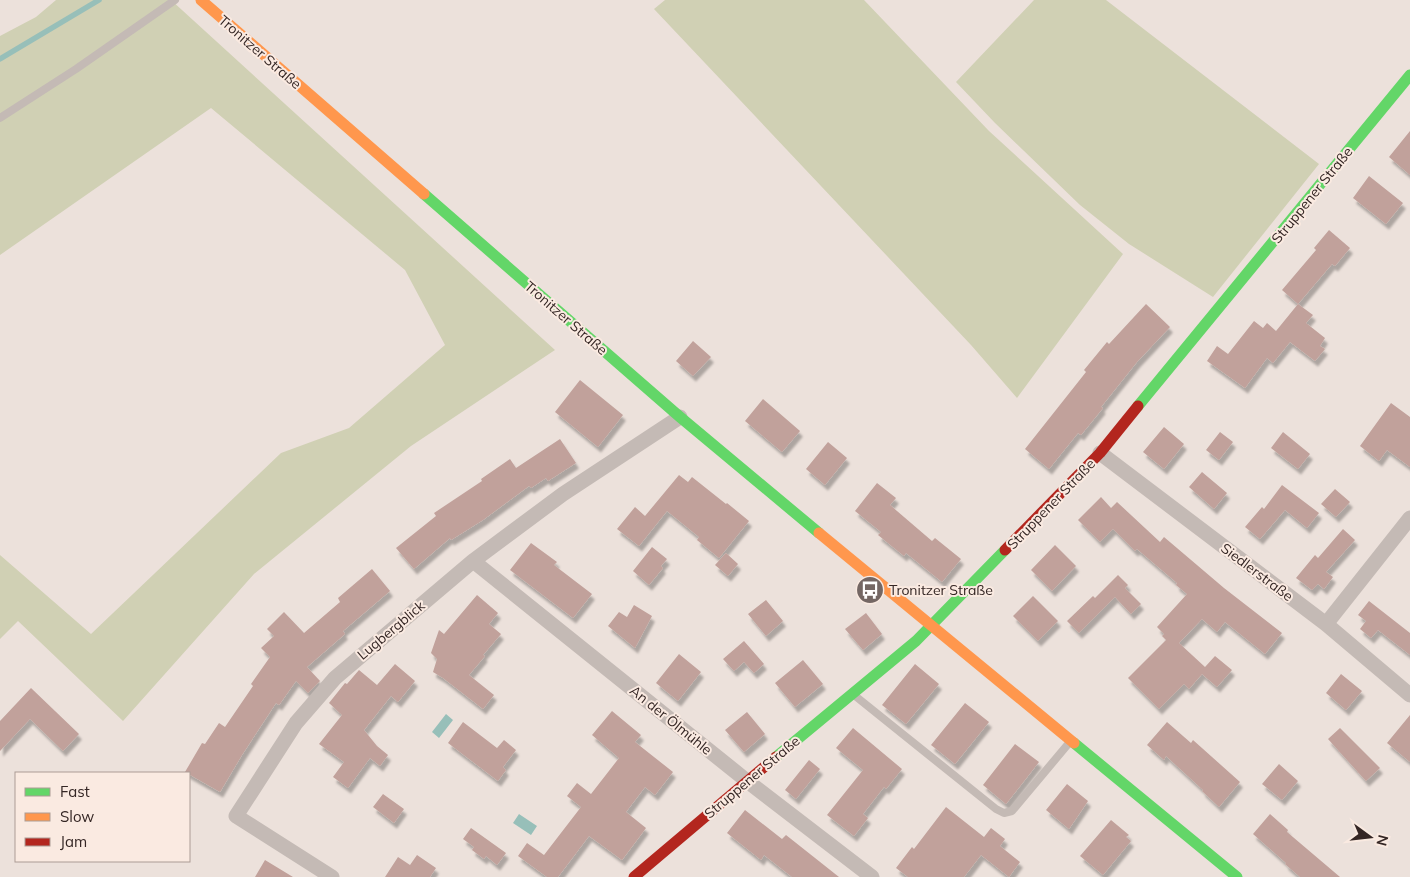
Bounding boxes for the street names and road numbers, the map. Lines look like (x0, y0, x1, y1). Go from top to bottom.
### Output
street label: Tronitzer Straße (215, 11, 305, 93)
street label: Struppener Straße (1267, 143, 1357, 247)
street label: Tronitzer Straße (521, 277, 611, 359)
street label: Struppener Straße (1003, 455, 1099, 553)
street label: Siedlerstraße (1217, 539, 1297, 605)
street label: Lugbergblick (354, 596, 429, 663)
street label: An der Ölmühle (626, 681, 716, 759)
street label: Struppener Straße (701, 732, 803, 822)

